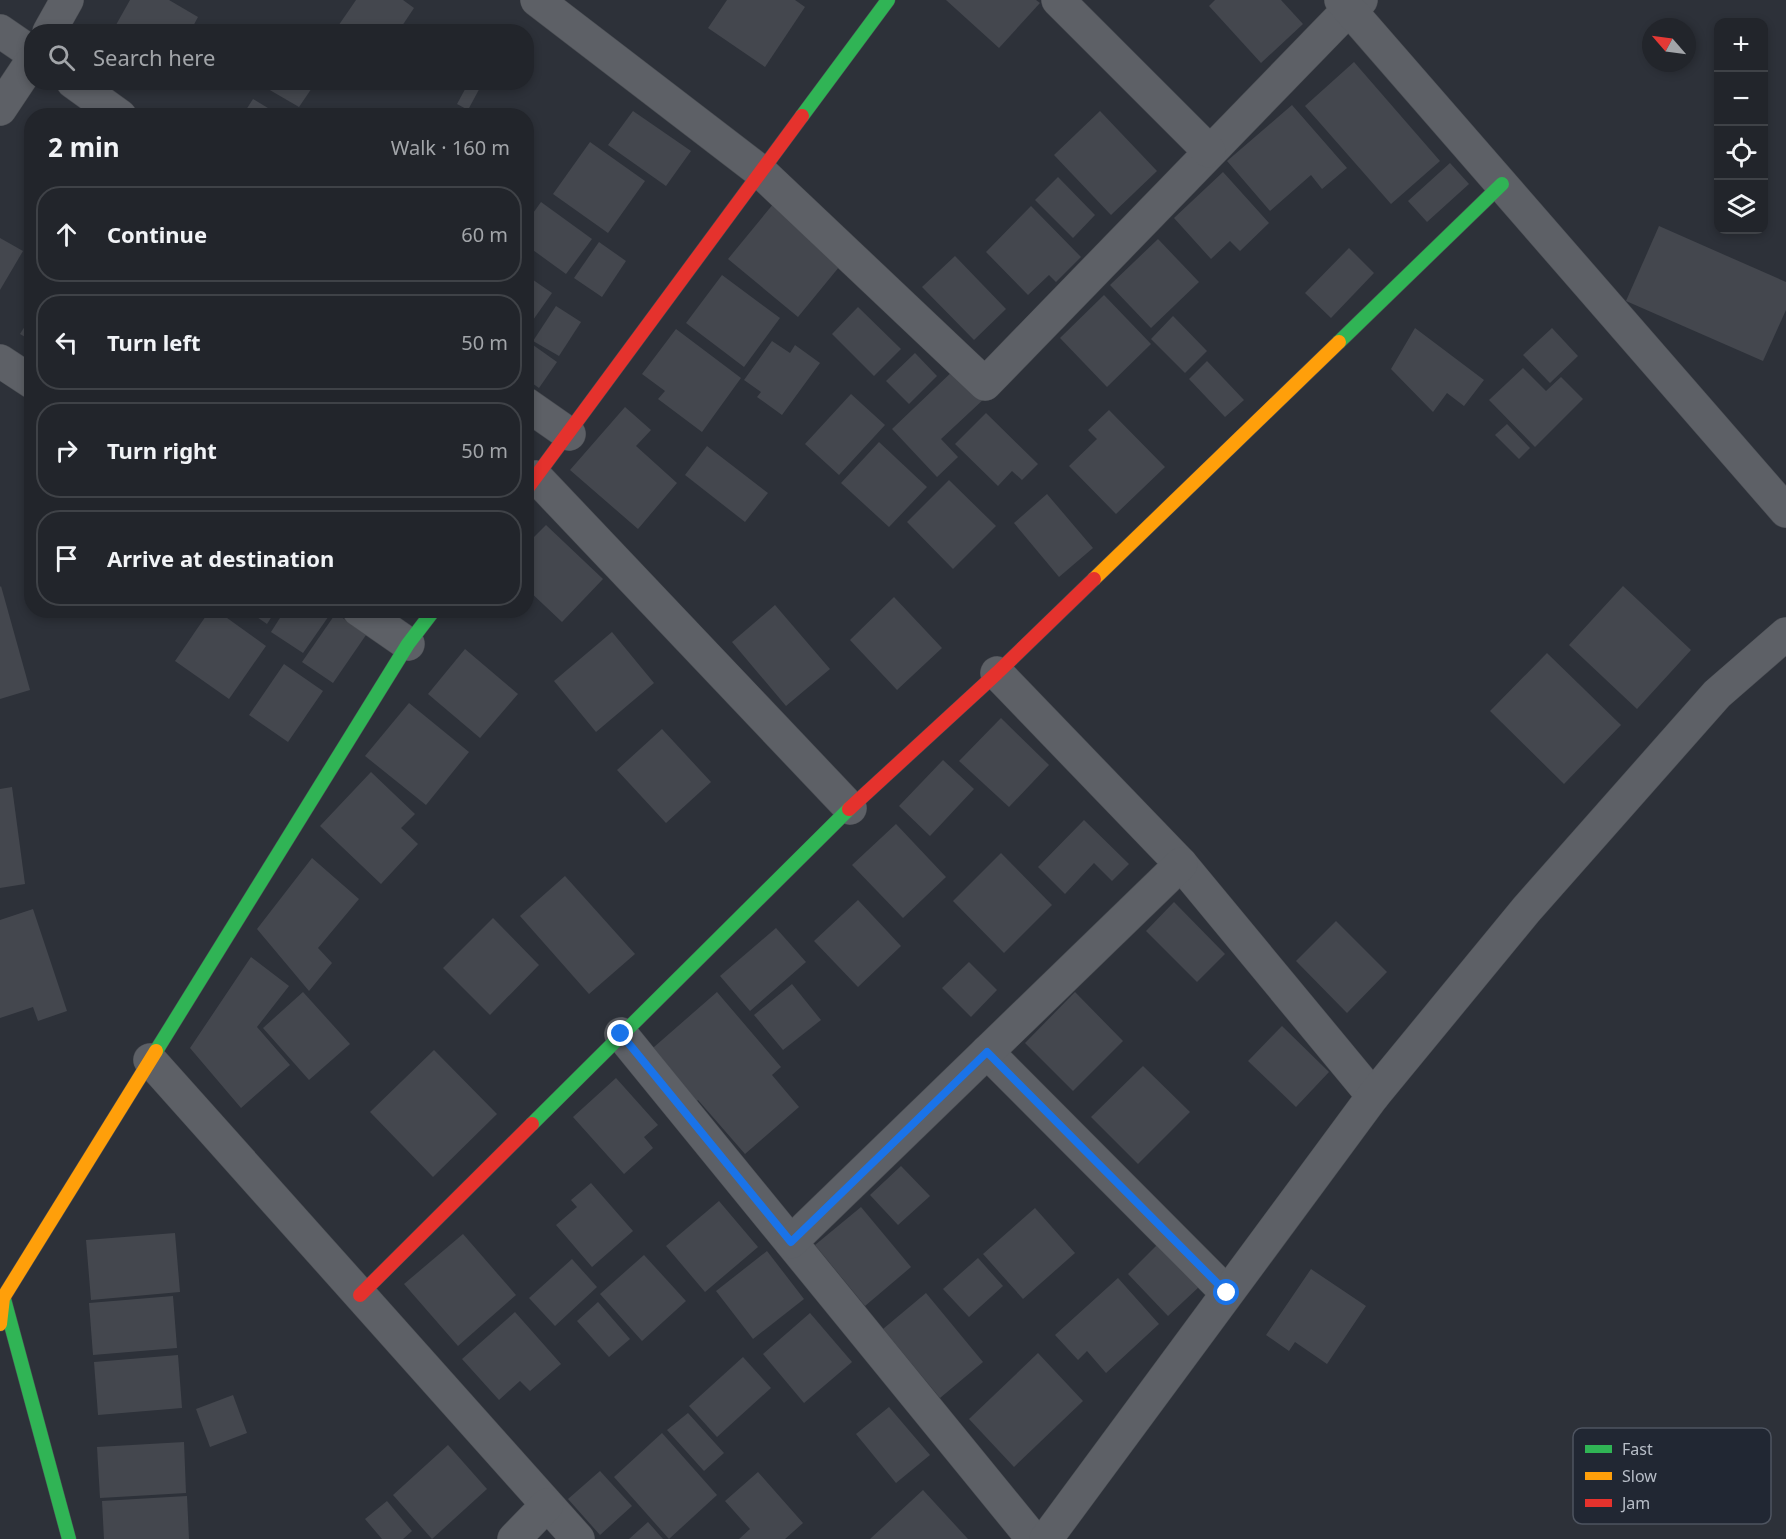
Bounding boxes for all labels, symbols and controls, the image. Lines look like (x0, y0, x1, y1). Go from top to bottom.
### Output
north arrow (1642, 18, 1696, 72)
map controls (1714, 18, 1768, 234)
button: + (1714, 18, 1768, 72)
search box (24, 24, 534, 90)
icon: search (45, 41, 78, 74)
text: Search here (93, 42, 215, 72)
button: − (1714, 72, 1768, 126)
button: locate (1714, 126, 1768, 180)
text: 2 min (48, 129, 120, 165)
text: Walk · 160 m (391, 134, 510, 161)
button: layers (1714, 180, 1768, 234)
icon: ahead (50, 218, 83, 251)
text: Continue (107, 219, 207, 249)
text: 60 m (461, 221, 508, 248)
icon: left (50, 326, 83, 359)
text: Turn left (107, 327, 201, 357)
text: 50 m (461, 329, 508, 356)
icon: right (50, 434, 83, 467)
text: Turn right (107, 435, 217, 465)
text: 50 m (461, 437, 508, 464)
icon: arrive (50, 542, 83, 575)
text: Arrive at destination (107, 543, 334, 573)
route end (607, 1020, 633, 1046)
route start (1213, 1279, 1239, 1305)
legend (1573, 1428, 1771, 1524)
text: Fast (1622, 1438, 1653, 1460)
text: Slow (1622, 1465, 1657, 1487)
text: Jam (1620, 1492, 1650, 1514)

